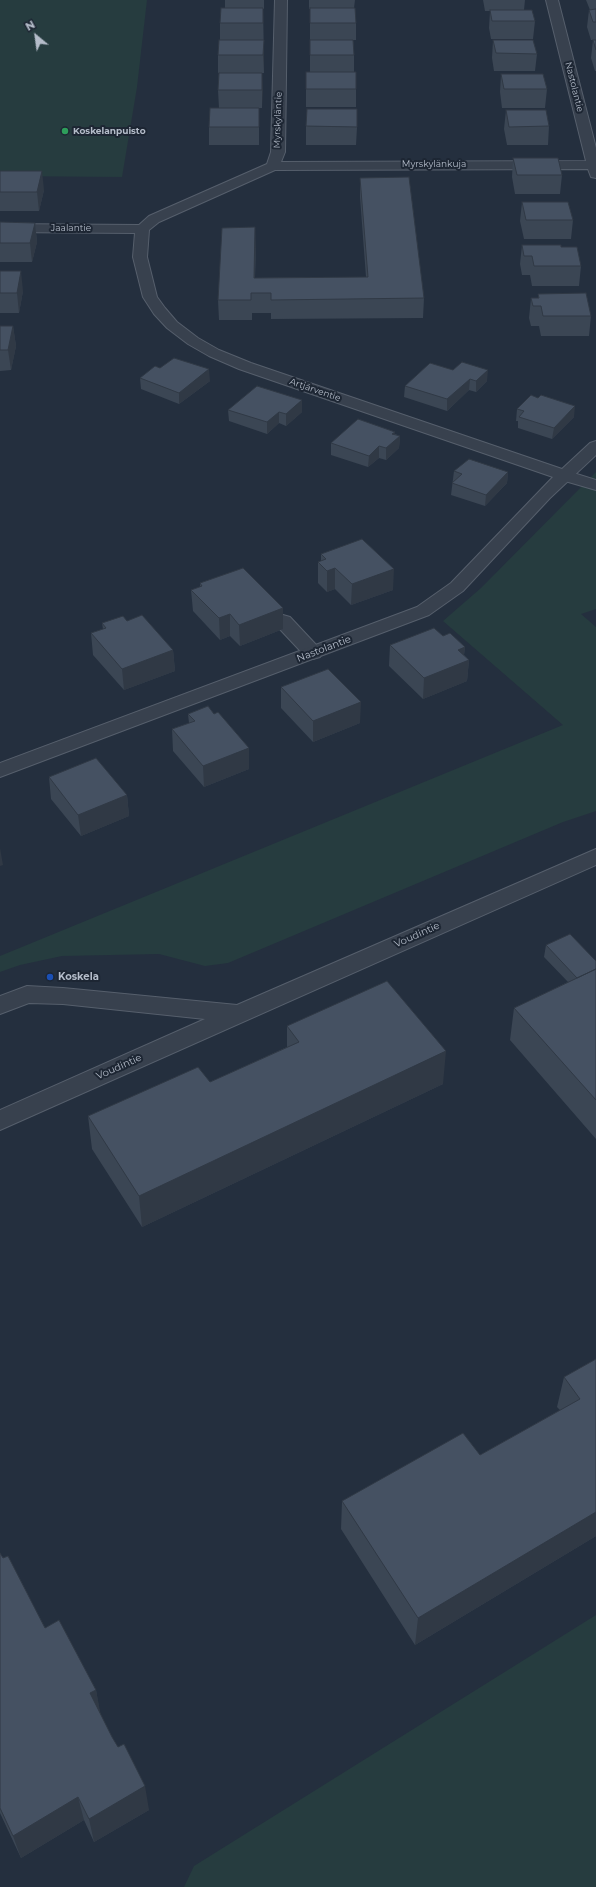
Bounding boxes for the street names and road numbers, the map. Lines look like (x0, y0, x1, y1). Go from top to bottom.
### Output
street label: Nastolantie (563, 61, 585, 113)
street label: Myrskyläntie (272, 91, 284, 149)
street label: Myrskylänkuja (402, 159, 466, 169)
street label: Jaalantie (51, 223, 91, 233)
street label: Artjärventie (288, 376, 342, 404)
street label: Nastolantie (295, 633, 353, 665)
street label: Voudintie (392, 920, 442, 950)
street label: Voudintie (94, 1052, 144, 1082)

